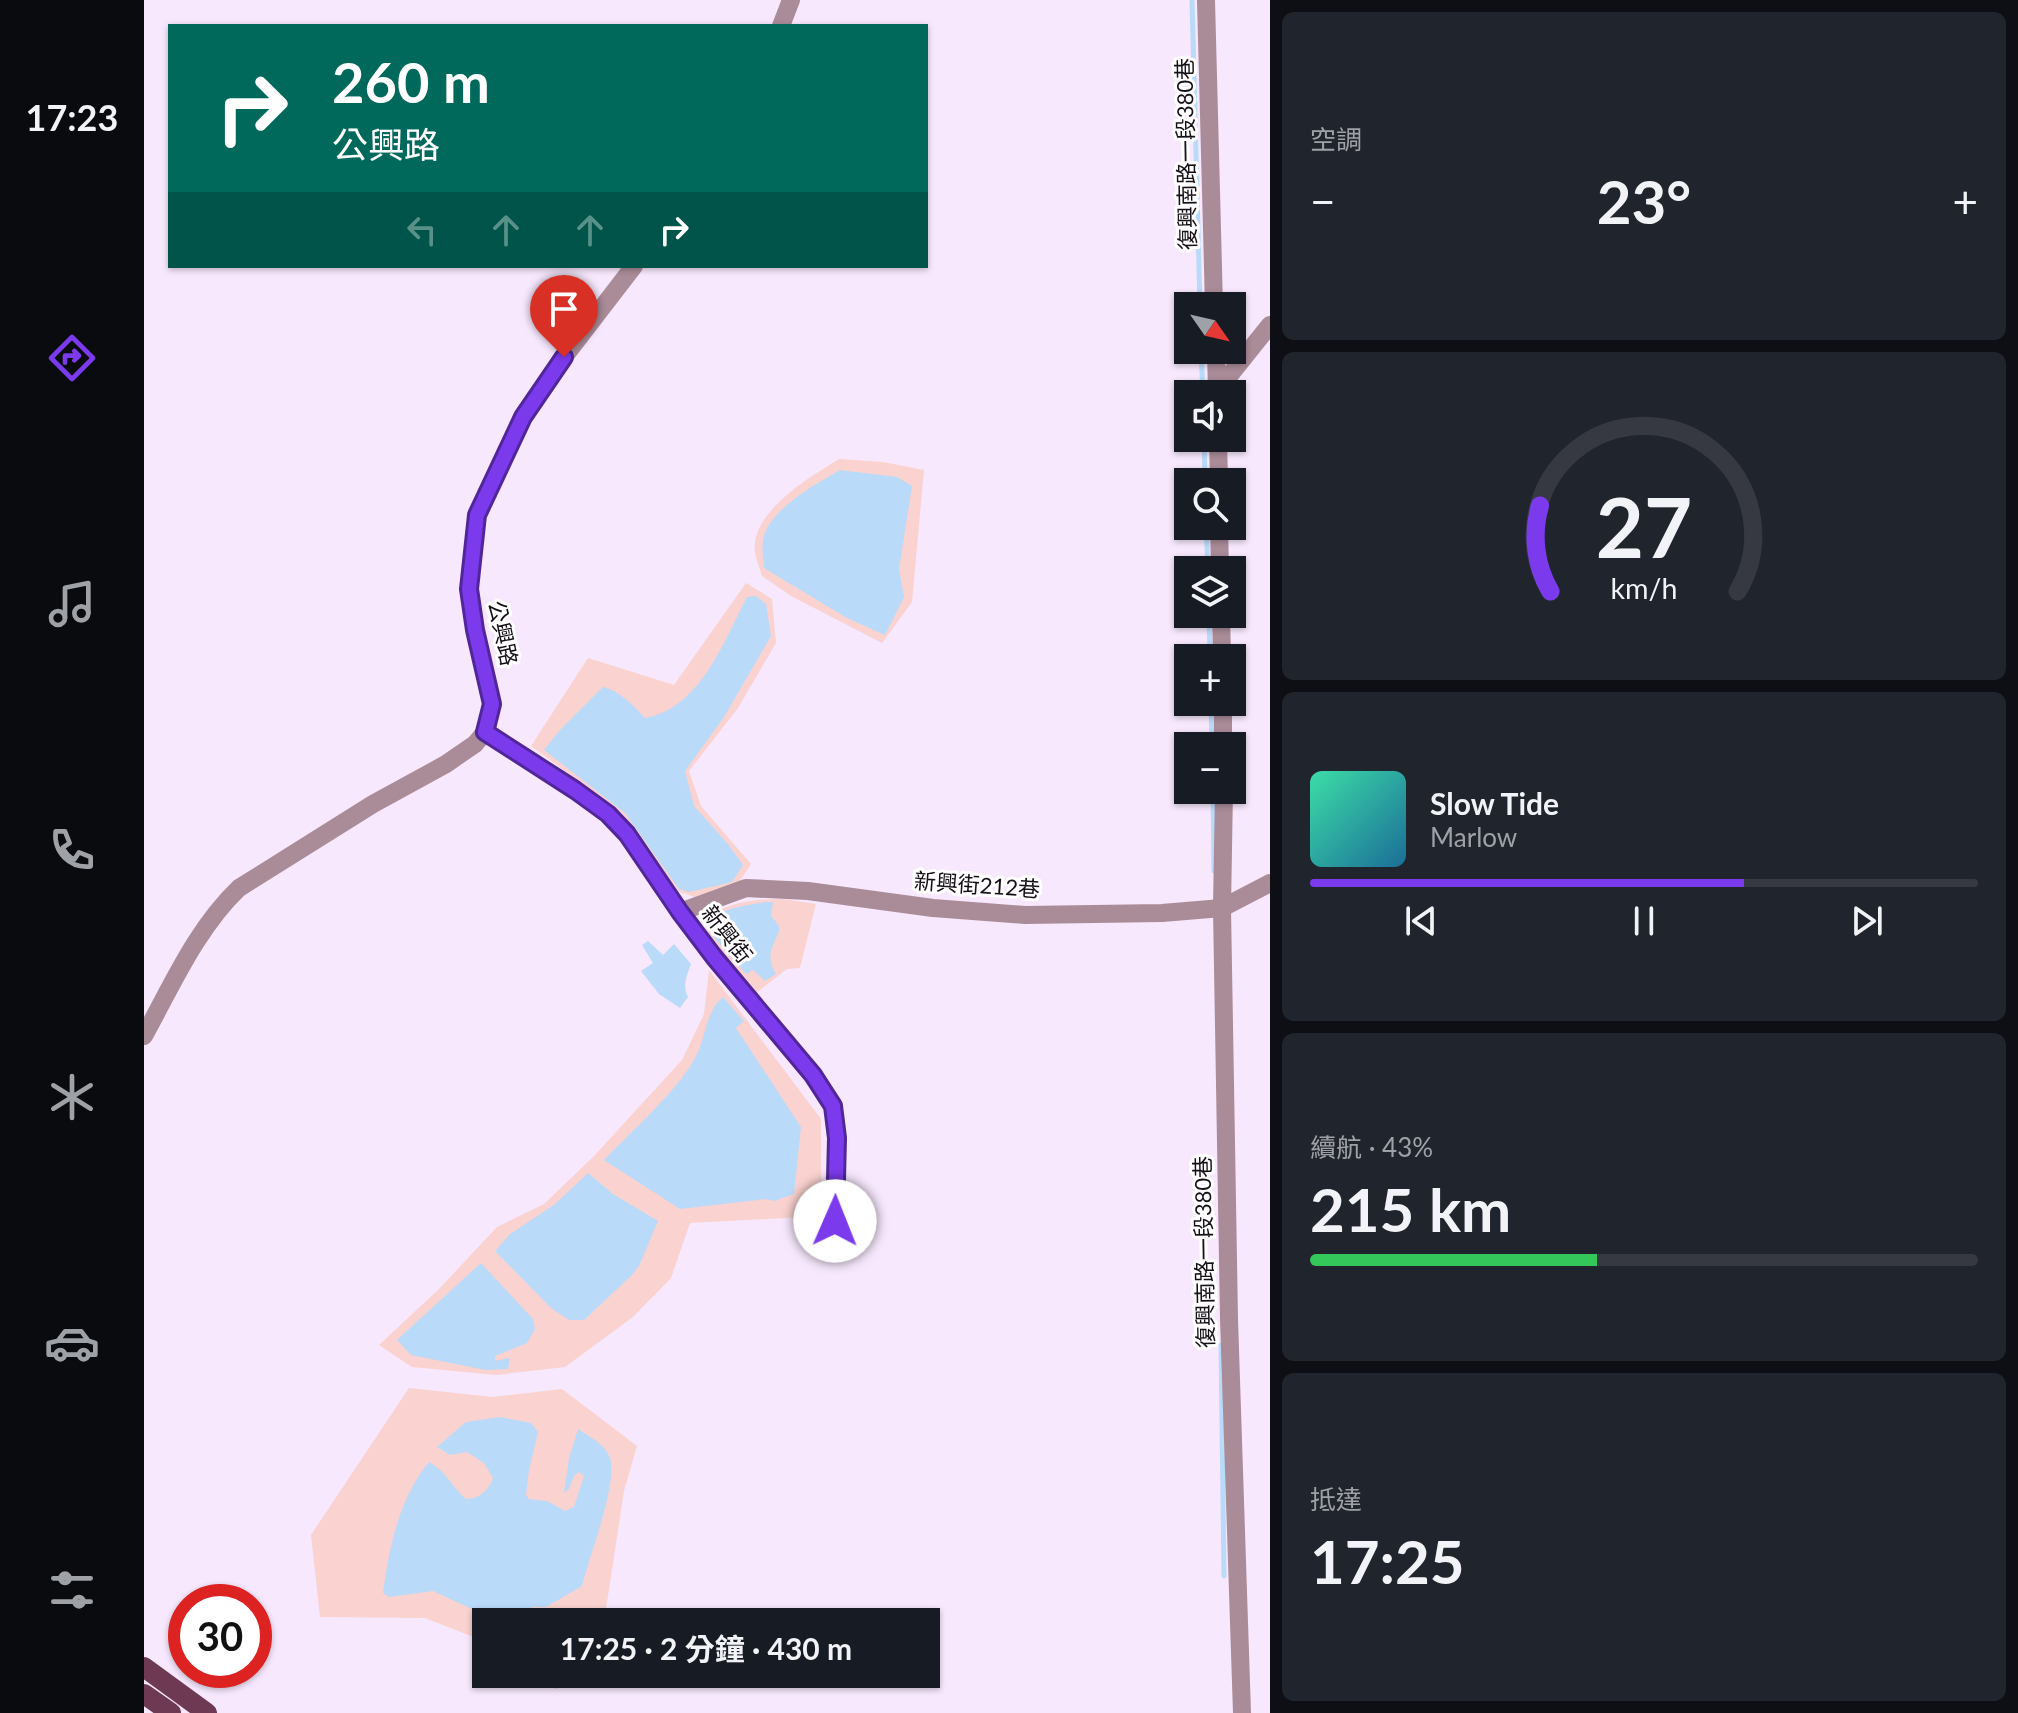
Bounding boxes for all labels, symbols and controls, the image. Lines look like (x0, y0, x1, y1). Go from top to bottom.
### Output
text: 260 m (332, 48, 490, 115)
icon: right (200, 56, 304, 160)
street label: 復興南路一段380巷 (1170, 58, 1201, 250)
text: 17:23 (26, 95, 118, 139)
text: 公興路 (332, 122, 440, 166)
text: 空調 (1310, 123, 1362, 155)
text: 23° (1597, 165, 1691, 237)
text: − (1310, 175, 1336, 227)
text: + (1952, 175, 1978, 227)
icon: left (400, 208, 444, 252)
icon: ahead (484, 208, 528, 252)
icon: ahead (568, 208, 612, 252)
icon: right (652, 208, 696, 252)
pin (530, 275, 598, 357)
icon: arrive (542, 287, 586, 331)
north arrow (1174, 292, 1246, 364)
map controls (1174, 292, 1246, 804)
icon: directions (44, 330, 100, 386)
button: sound (1174, 380, 1246, 452)
button: search (1174, 468, 1246, 540)
text: 27 (1596, 476, 1692, 576)
button: layers (1174, 556, 1246, 628)
text: km/h (1611, 571, 1677, 605)
icon: music (44, 576, 100, 632)
street label: 公興路 (483, 598, 524, 668)
button: + (1174, 644, 1246, 716)
button: − (1174, 732, 1246, 804)
text: Slow Tide (1430, 785, 1559, 821)
text: Marlow (1430, 821, 1517, 853)
icon: phone (44, 822, 100, 878)
street label: 新興街212巷 (913, 867, 1041, 902)
street label: 新興街 (696, 899, 758, 968)
icon: previous (1399, 899, 1443, 943)
icon: pause (1622, 899, 1666, 943)
icon: next (1845, 899, 1889, 943)
icon: climate (44, 1069, 100, 1125)
text: 續航 · 43% (1310, 1131, 1433, 1163)
street label: 復興南路一段380巷 (1188, 1156, 1219, 1348)
text: 215 km (1310, 1173, 1511, 1245)
position arrow (793, 1179, 877, 1263)
icon: car (44, 1315, 100, 1371)
text: 抵達 (1310, 1483, 1362, 1515)
text: 17:25 (1310, 1525, 1465, 1597)
icon: filters (44, 1562, 100, 1618)
speed limit sign: 30 (168, 1584, 272, 1688)
text: 17:25 · 2 分鐘 · 430 m (560, 1630, 852, 1666)

